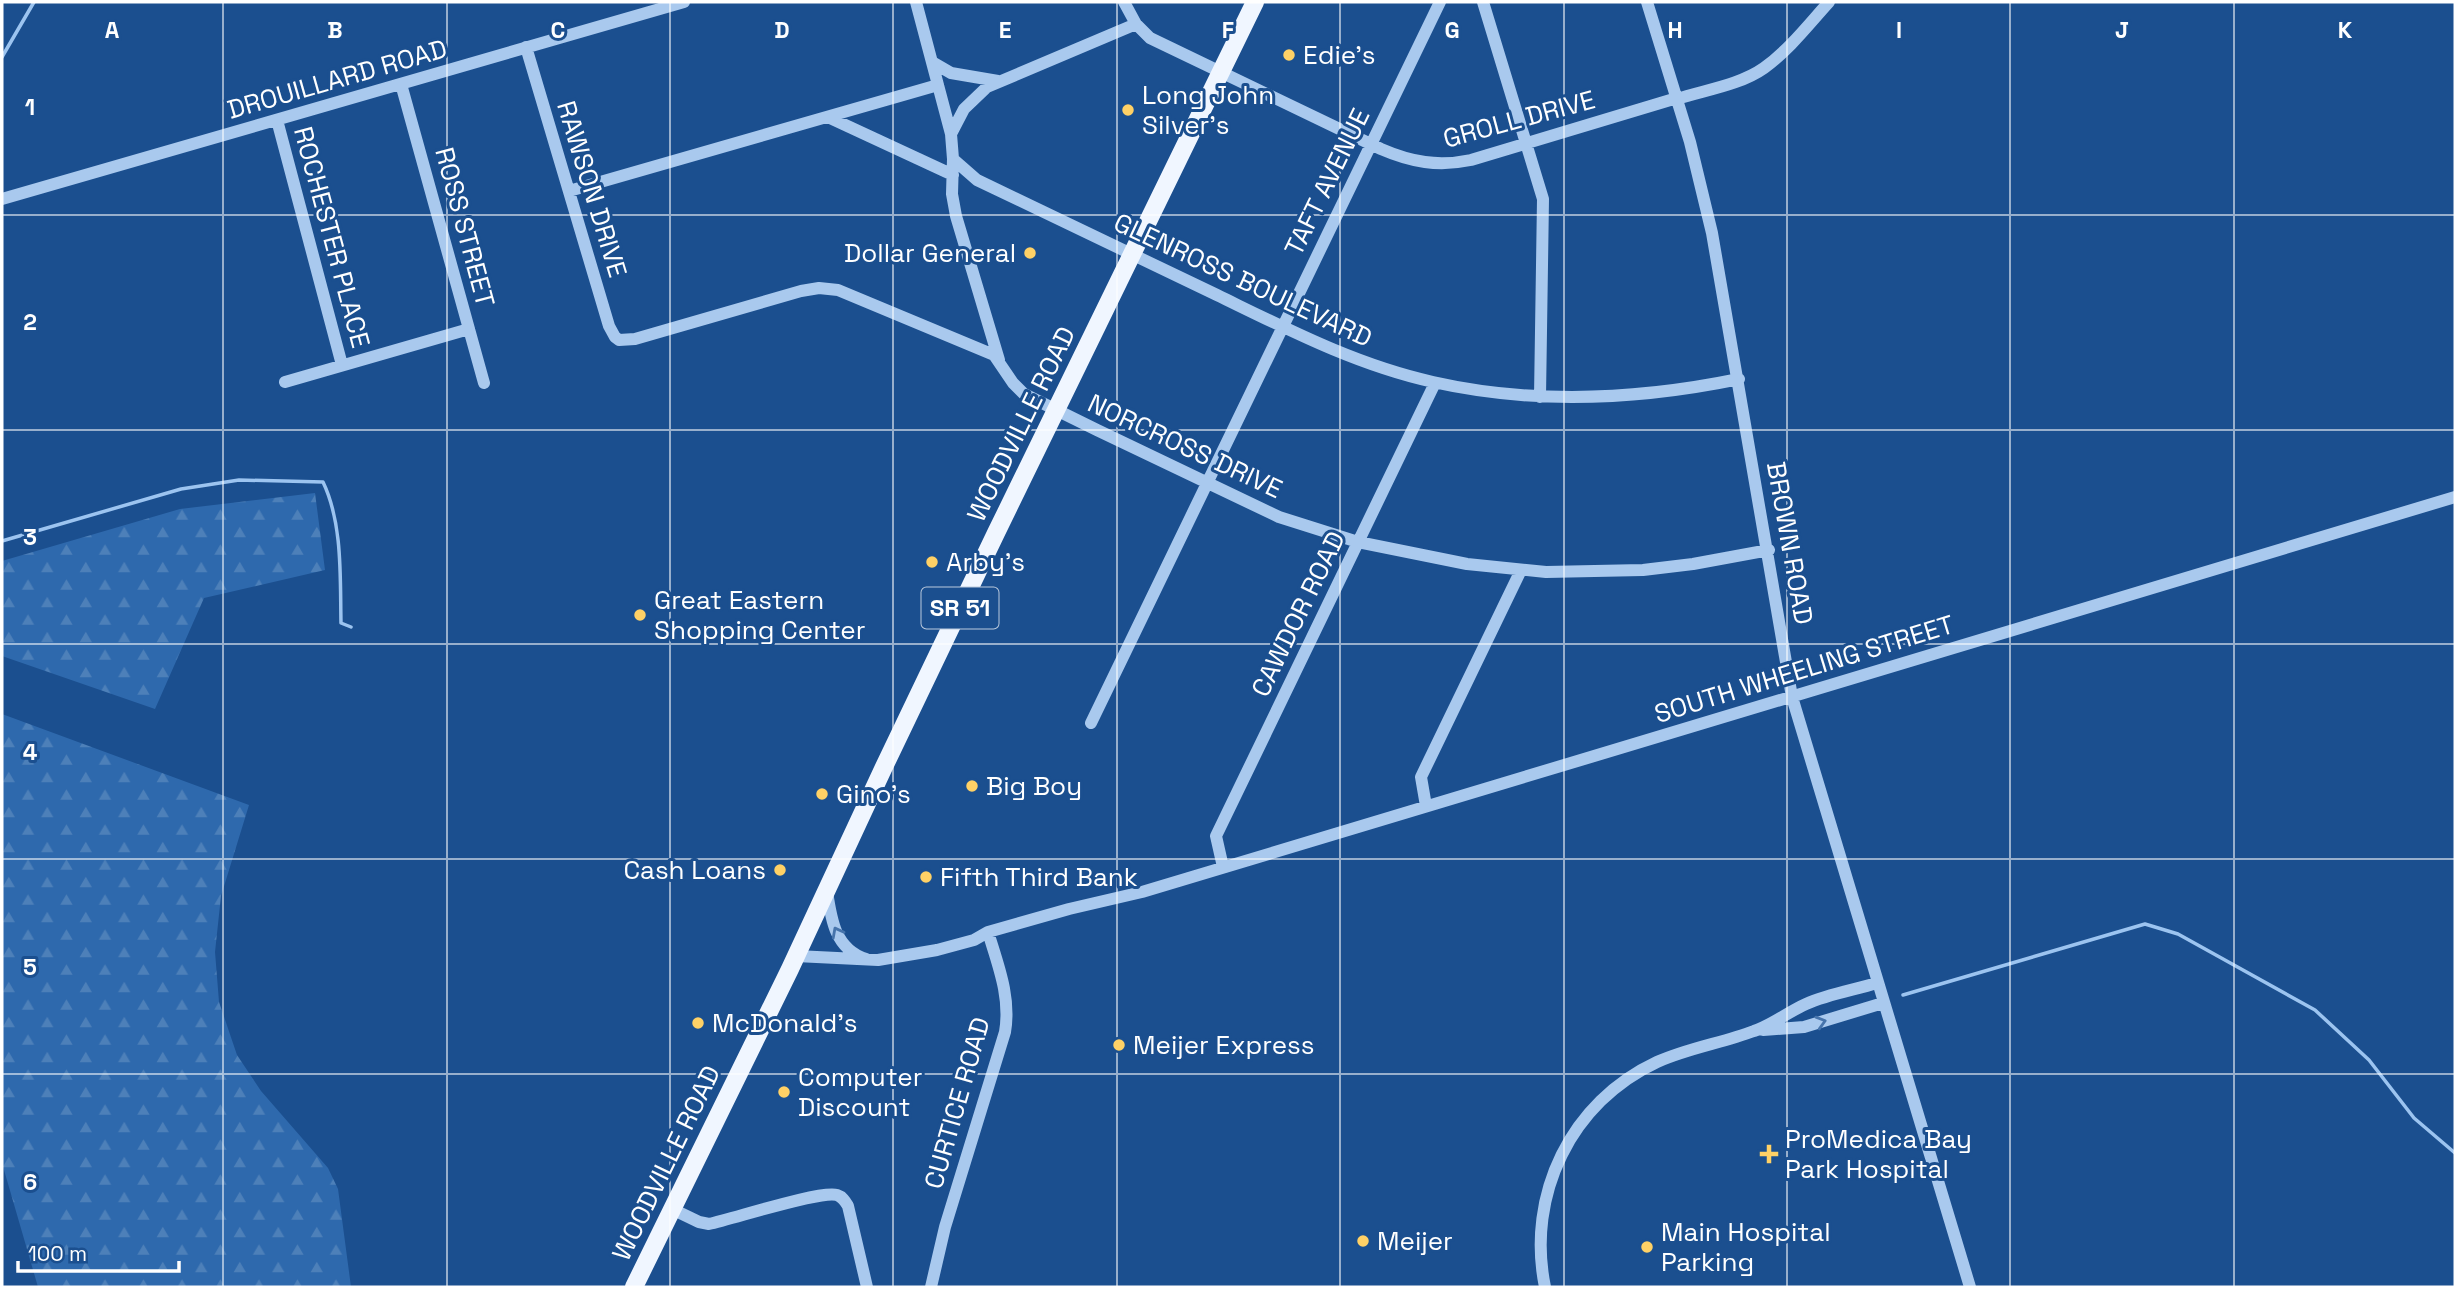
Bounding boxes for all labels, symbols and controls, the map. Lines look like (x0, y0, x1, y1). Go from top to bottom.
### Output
text: A (105, 15, 120, 45)
text: B (327, 15, 343, 45)
text: C (551, 15, 565, 45)
text: D (774, 15, 790, 45)
text: E (999, 15, 1011, 45)
text: F (1222, 15, 1234, 45)
text: G (1444, 15, 1460, 45)
text: H (1667, 15, 1683, 45)
text: I (1896, 15, 1902, 45)
text: J (2115, 15, 2129, 45)
text: K (2338, 15, 2353, 45)
street label: DROUILLARD ROAD (223, 31, 451, 127)
place label: Edie's (1303, 38, 1375, 72)
marker: Edie's (1281, 47, 1297, 63)
place label: Long John Silver's (1142, 78, 1274, 142)
street label: GROLL DRIVE (1439, 82, 1599, 156)
text: 1 (25, 92, 35, 122)
street label: RAWSON DRIVE (549, 97, 635, 281)
marker: Long John Silver's (1120, 102, 1136, 118)
street label: TAFT AVENUE (1277, 103, 1377, 261)
street label: ROCHESTER PLACE (286, 123, 378, 351)
street label: ROSS STREET (427, 144, 503, 310)
street label: GLENROSS BOULEVARD (1108, 205, 1378, 355)
place label: Dollar General (844, 236, 1016, 270)
marker: Dollar General (1022, 245, 1038, 261)
text: 2 (23, 307, 37, 337)
street label: WOODVILLE ROAD (959, 321, 1083, 527)
street label: NORCROSS DRIVE (1082, 386, 1288, 506)
street label: BROWN ROAD (1759, 459, 1821, 627)
text: 3 (23, 522, 37, 552)
street label: CAWDOR ROAD (1243, 526, 1353, 702)
place label: Arby's (946, 545, 1025, 579)
marker: Arby's (924, 554, 940, 570)
place label: Great Eastern Shopping Center (654, 583, 865, 647)
road number: SR 51 (922, 588, 998, 628)
marker: Great Eastern Shopping Center (632, 607, 648, 623)
street label: SOUTH WHEELING STREET (1650, 607, 1958, 731)
text: 4 (23, 737, 38, 767)
place label: Big Boy (986, 769, 1082, 803)
place label: Gino's (836, 777, 911, 811)
marker: Big Boy (964, 778, 980, 794)
marker: Gino's (814, 786, 830, 802)
place label: Cash Loans (623, 853, 766, 887)
place label: Fifth Third Bank (940, 860, 1138, 894)
marker: Cash Loans (772, 862, 788, 878)
marker: Fifth Third Bank (918, 869, 934, 885)
one-way arrow (832, 927, 846, 940)
text: 5 (23, 952, 37, 982)
place label: McDonald's (712, 1006, 857, 1040)
street label: CURTICE ROAD (916, 1013, 998, 1193)
marker: McDonald's (690, 1015, 706, 1031)
one-way arrow (1814, 1016, 1826, 1030)
place label: Meijer Express (1133, 1028, 1314, 1062)
marker: Meijer Express (1111, 1037, 1127, 1053)
street label: WOODVILLE ROAD (604, 1060, 728, 1266)
place label: Computer Discount (798, 1060, 922, 1124)
marker: Computer Discount (776, 1084, 792, 1100)
place label: ProMedica Bay Park Hospital (1785, 1122, 1972, 1186)
marker: ProMedica Bay Park Hospital (1759, 1144, 1779, 1164)
text: 6 (23, 1167, 37, 1197)
place label: Main Hospital Parking (1661, 1215, 1831, 1279)
place label: Meijer (1377, 1224, 1453, 1258)
scale bar (18, 1230, 178, 1274)
marker: Meijer (1355, 1233, 1371, 1249)
marker: Main Hospital Parking (1639, 1239, 1655, 1255)
text: 100 m (28, 1240, 87, 1267)

